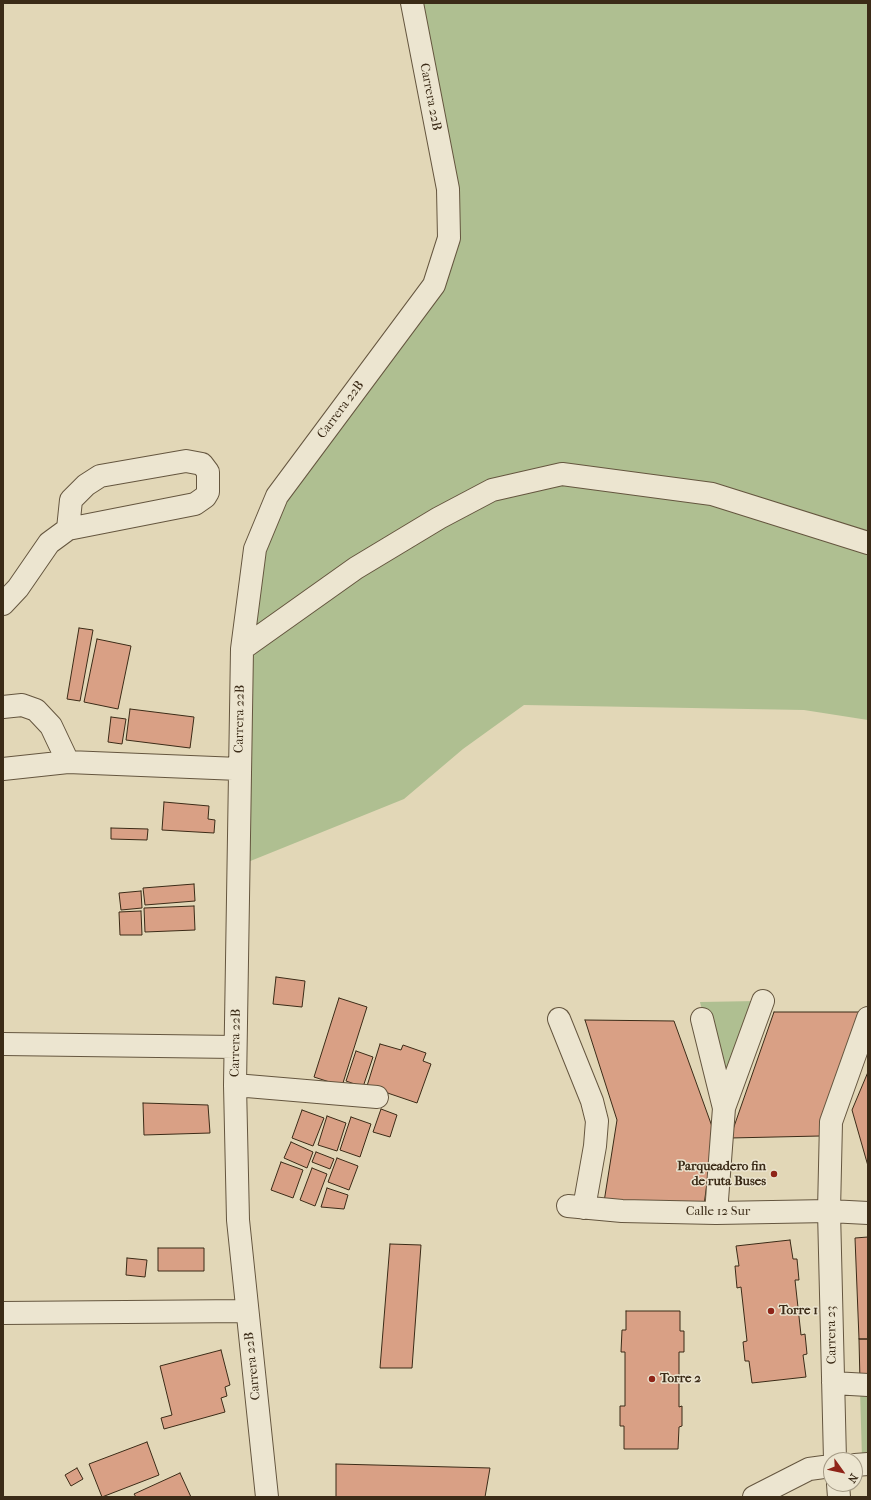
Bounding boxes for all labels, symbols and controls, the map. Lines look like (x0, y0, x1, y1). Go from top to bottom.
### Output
street label: Carrera 22B (416, 62, 444, 132)
street label: Carrera 22B (314, 378, 368, 442)
street label: Carrera 22B (232, 685, 248, 753)
street label: Carrera 22B (228, 1009, 244, 1077)
place label: Parqueadero fin de ruta Buses (677, 1159, 766, 1190)
marker: Parqueadero fin de ruta Buses (769, 1169, 779, 1179)
street label: Calle 12 Sur (686, 1204, 750, 1220)
place label: Torre 1 (779, 1303, 818, 1319)
marker: Torre 1 (766, 1306, 776, 1316)
street label: Carrera 23 (824, 1306, 840, 1364)
street label: Carrera 22B (242, 1331, 264, 1401)
place label: Torre 2 (660, 1371, 701, 1387)
marker: Torre 2 (647, 1374, 657, 1384)
north arrow (823, 1452, 863, 1492)
text: N (845, 1471, 860, 1485)

